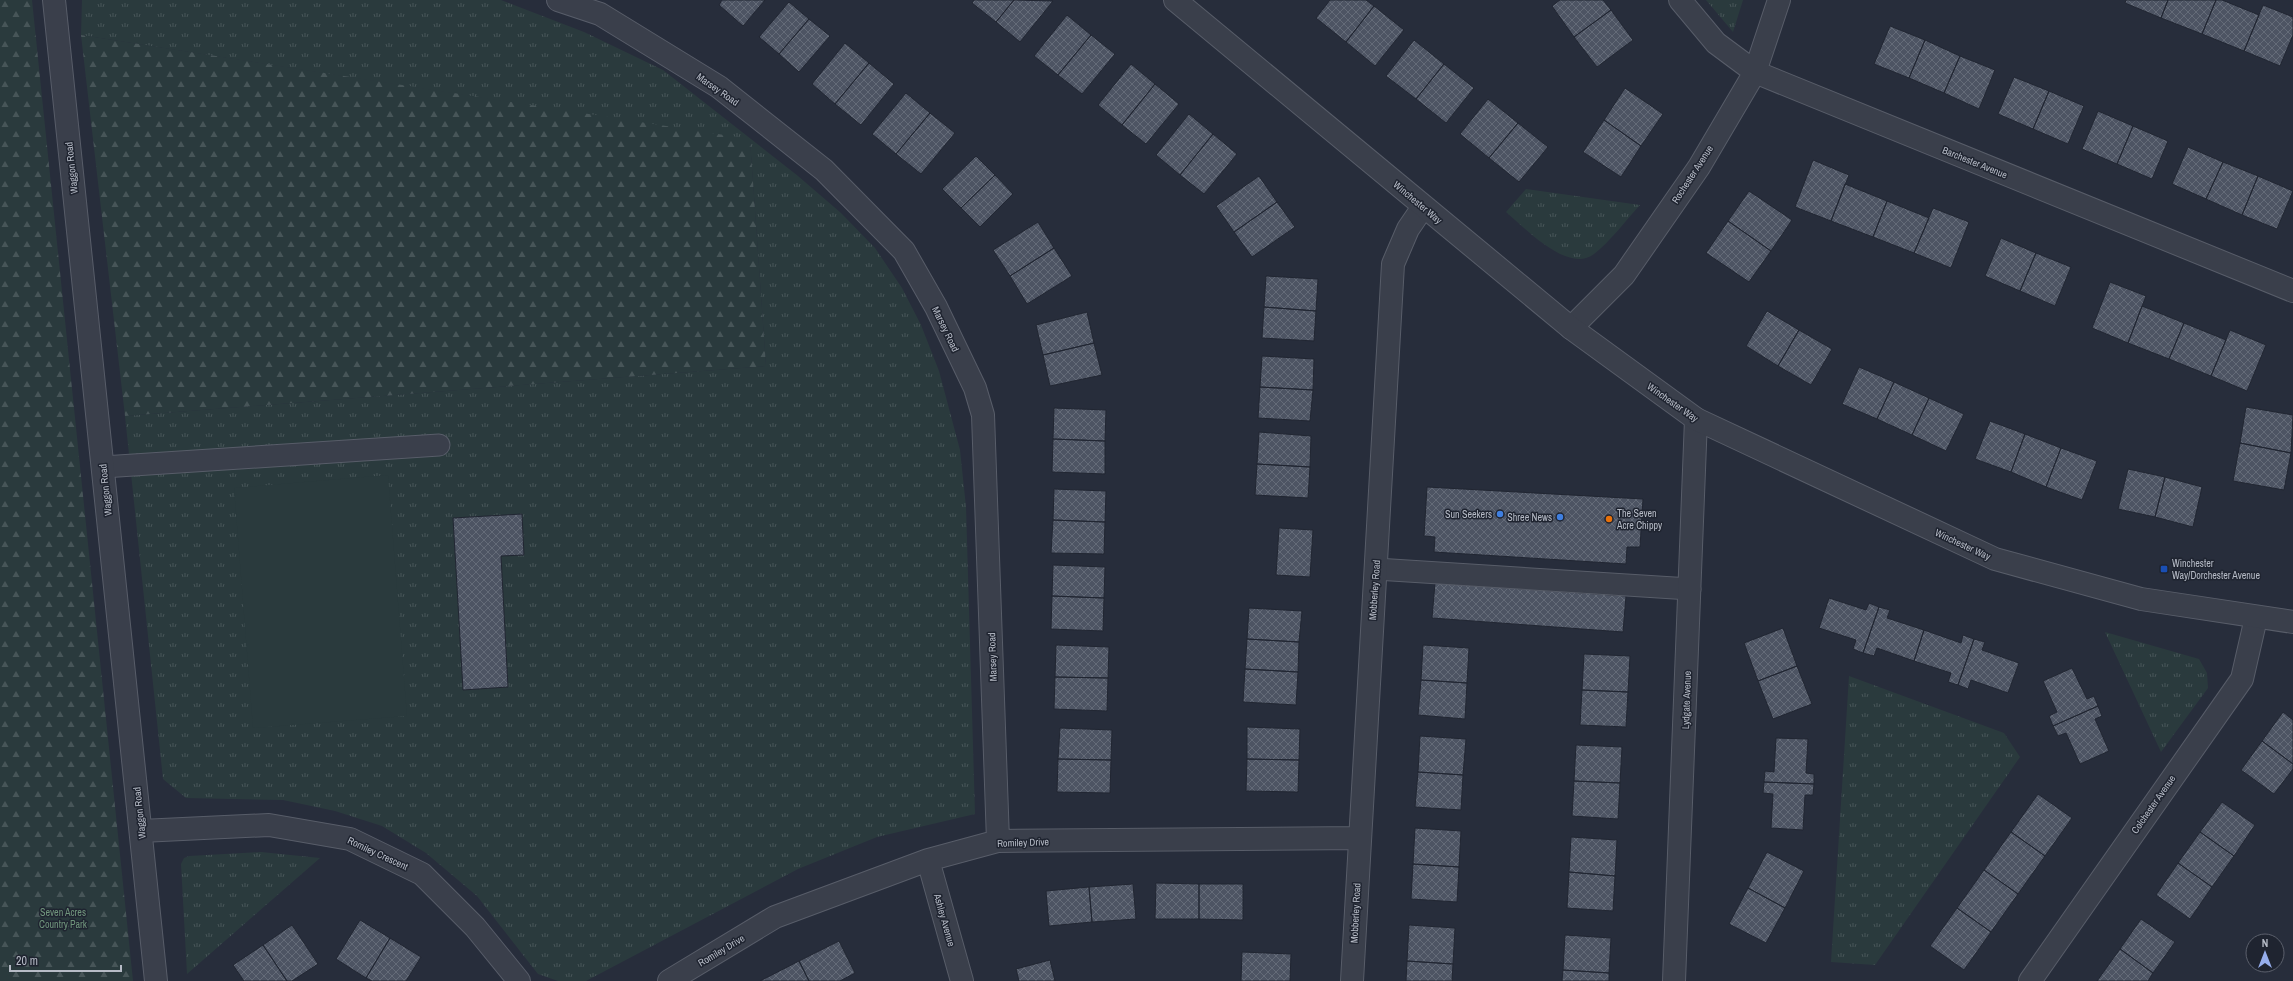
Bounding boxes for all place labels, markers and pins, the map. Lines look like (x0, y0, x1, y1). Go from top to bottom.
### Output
place label: The Seven Acre Chippy (1616, 507, 1663, 532)
place label: Sun Seekers (1445, 508, 1492, 521)
marker: Sun Seekers (1495, 509, 1505, 519)
place label: Shree News (1507, 511, 1552, 524)
marker: Shree News (1555, 512, 1565, 522)
marker: The Seven Acre Chippy (1604, 514, 1614, 524)
place label: Winchester Way/Dorchester Avenue (2172, 557, 2260, 582)
marker: Winchester Way/Dorchester Avenue (2159, 564, 2169, 574)

